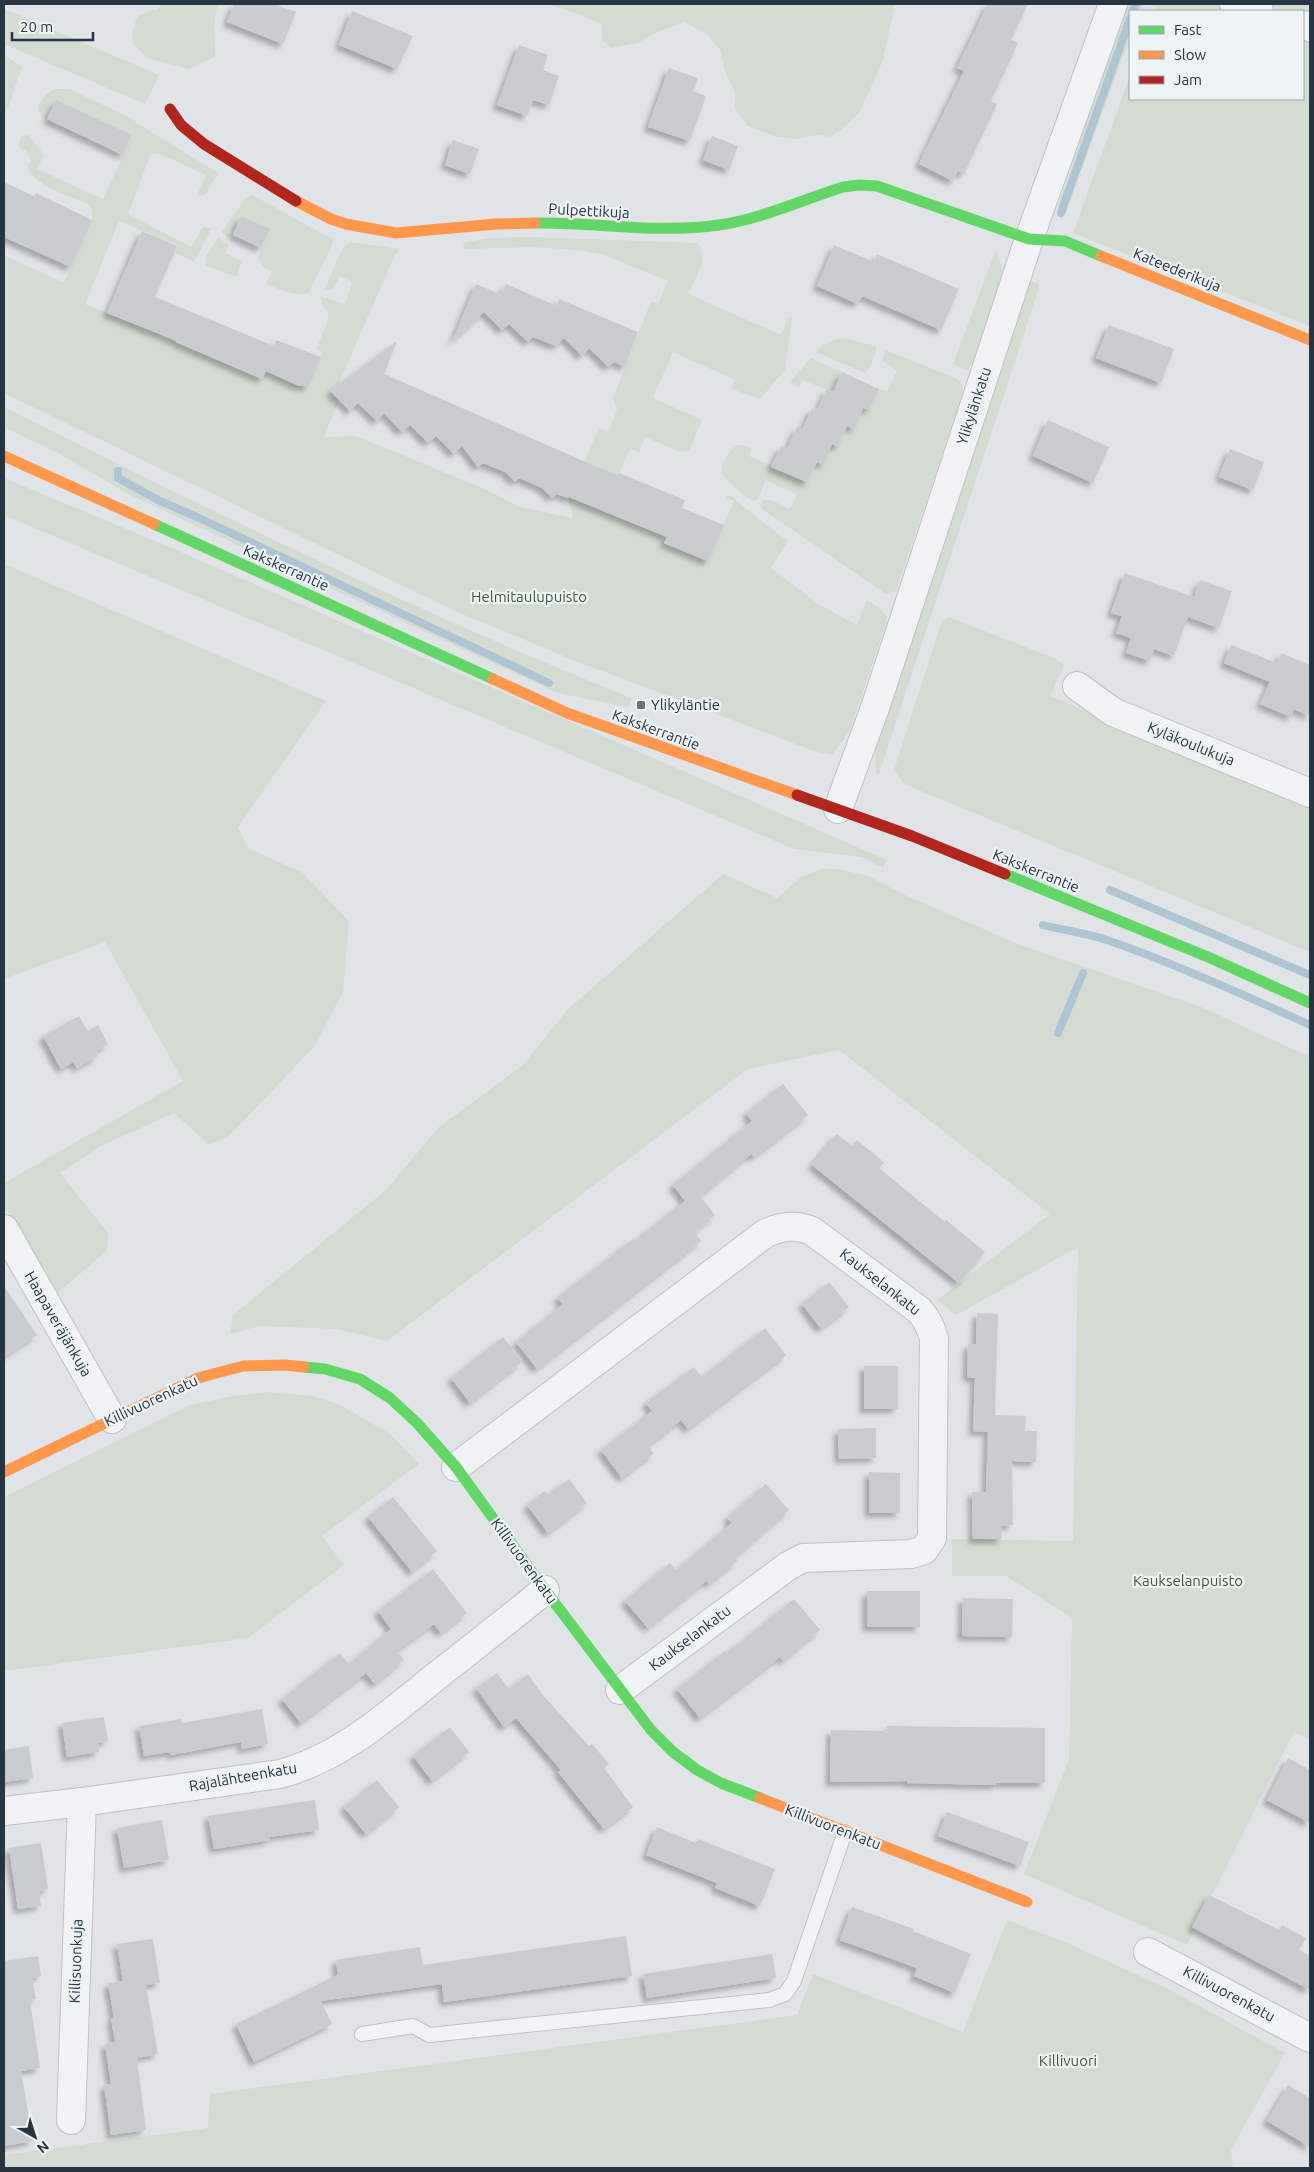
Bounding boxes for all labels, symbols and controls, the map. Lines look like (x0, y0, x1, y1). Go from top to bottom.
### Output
scale bar (12, 10, 94, 42)
legend (1129, 10, 1304, 100)
text: 20 m (20, 18, 53, 35)
text: Fast (1174, 21, 1202, 38)
text: Slow (1174, 46, 1207, 63)
text: Jam (1174, 71, 1202, 88)
street label: Pulpettikuja (548, 200, 630, 221)
street label: Kateederikuja (1131, 244, 1224, 295)
street label: Ylikylänkatu (953, 365, 994, 447)
street label: Kakskerrantie (241, 541, 332, 594)
park label: Helmitaulupuisto (471, 588, 587, 605)
place label: Ylikyläntie (651, 696, 720, 713)
marker: Ylikyläntie (635, 699, 647, 711)
street label: Kakskerrantie (610, 706, 702, 753)
street label: Kyläkoulukuja (1145, 718, 1237, 769)
street label: Kakskerrantie (990, 845, 1082, 896)
street label: Kaukselankatu (837, 1245, 924, 1318)
street label: Haapaveräjänkuja (21, 1268, 95, 1379)
street label: Killivuorenkatu (101, 1371, 200, 1430)
street label: Killivuorenkatu (488, 1515, 561, 1607)
park label: Kaukselanpuisto (1133, 1572, 1243, 1589)
street label: Kaukselankatu (646, 1601, 734, 1674)
street label: Rajalähteenkatu (188, 1759, 298, 1794)
street label: Killivuorenkatu (783, 1800, 884, 1853)
street label: Killisuonkuja (66, 1918, 85, 2003)
street label: Killivuorenkatu (1180, 1962, 1278, 2025)
park label: Killivuori (1039, 2052, 1097, 2069)
north arrow (10, 2112, 60, 2162)
text: N (34, 2138, 52, 2157)

